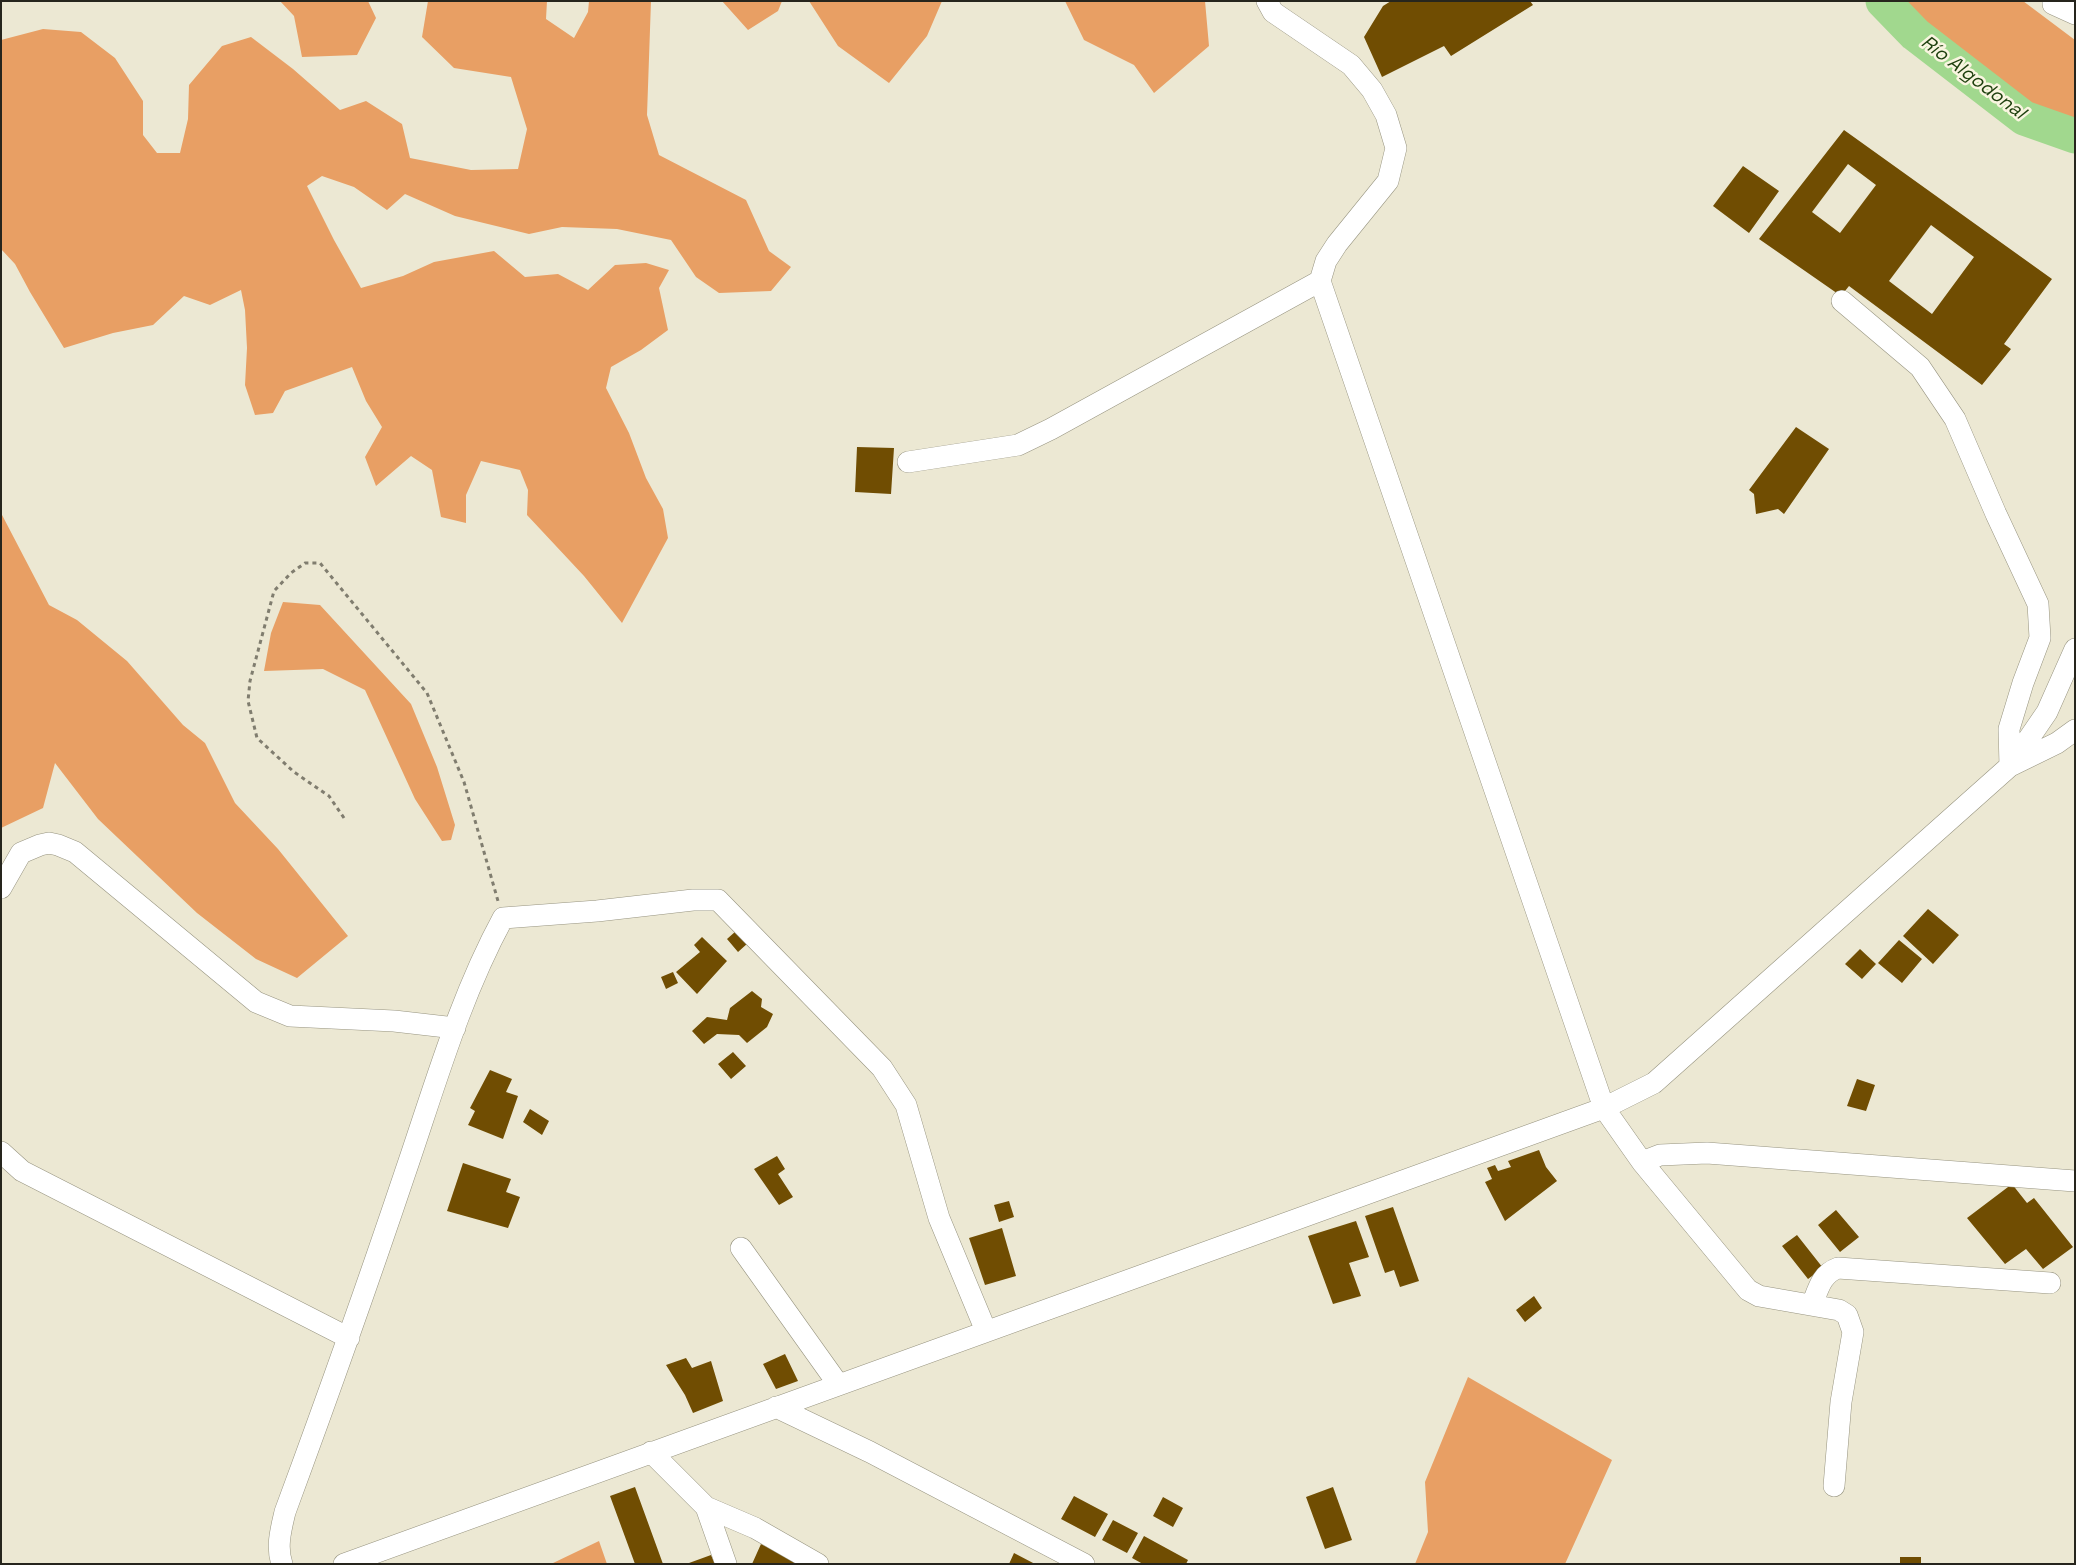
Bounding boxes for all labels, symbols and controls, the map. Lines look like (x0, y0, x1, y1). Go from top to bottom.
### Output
water label: Río Algodonal (1916, 31, 2030, 125)

